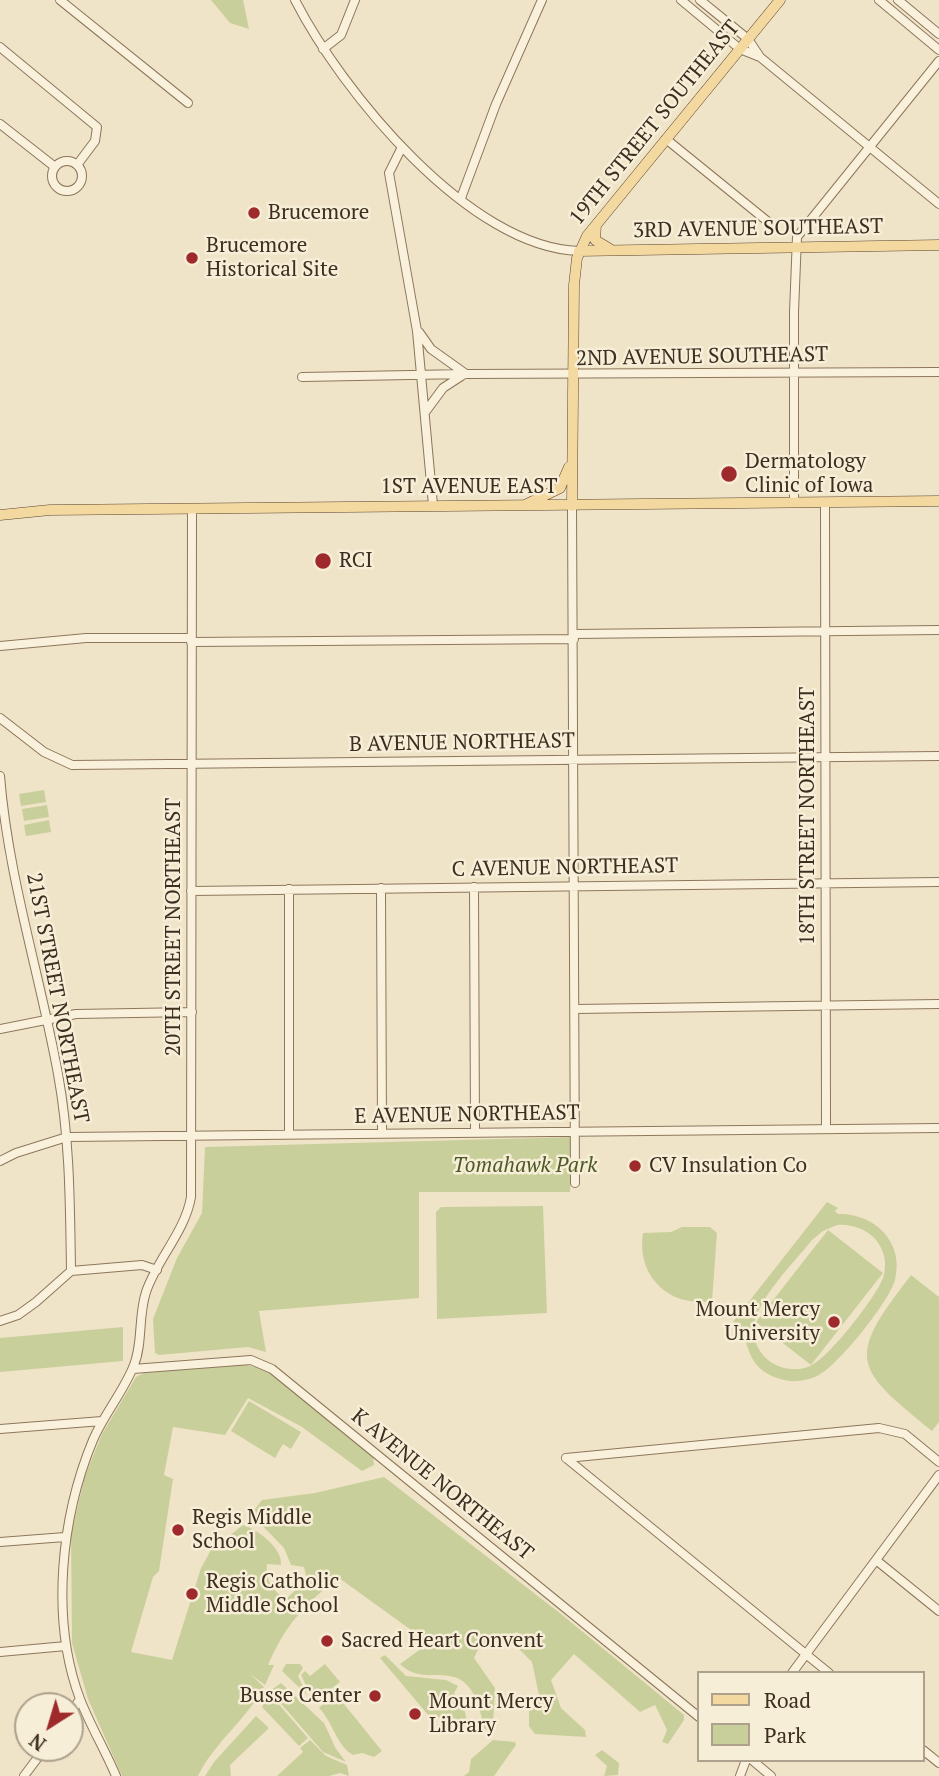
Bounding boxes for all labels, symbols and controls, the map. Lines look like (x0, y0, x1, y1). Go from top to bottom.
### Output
street label: 19TH STREET SOUTHEAST (565, 16, 745, 230)
place label: Brucemore (268, 200, 369, 226)
marker: Brucemore (246, 205, 262, 221)
street label: 3RD AVENUE SOUTHEAST (633, 214, 883, 244)
place label: Brucemore Historical Site (206, 233, 338, 283)
marker: Brucemore Historical Site (184, 250, 200, 266)
street label: 2ND AVENUE SOUTHEAST (576, 342, 828, 372)
place label: Dermatology Clinic of Iowa (745, 449, 873, 499)
marker: Dermatology Clinic of Iowa (719, 464, 739, 484)
street label: 1ST AVENUE EAST (381, 474, 557, 500)
place label: RCI (339, 548, 373, 574)
marker: RCI (313, 551, 333, 571)
street label: 18TH STREET NORTHEAST (795, 687, 821, 945)
street label: B AVENUE NORTHEAST (349, 728, 575, 758)
street label: 20TH STREET NORTHEAST (161, 798, 187, 1056)
street label: C AVENUE NORTHEAST (452, 853, 678, 883)
street label: 21ST STREET NORTHEAST (20, 871, 94, 1125)
street label: E AVENUE NORTHEAST (354, 1100, 580, 1130)
park label: Tomahawk Park (453, 1153, 597, 1179)
place label: CV Insulation Co (649, 1153, 807, 1179)
marker: CV Insulation Co (627, 1158, 643, 1174)
place label: Mount Mercy University (696, 1297, 820, 1347)
marker: Mount Mercy University (826, 1314, 842, 1330)
street label: K AVENUE NORTHEAST (346, 1404, 538, 1566)
place label: Regis Middle School (192, 1505, 312, 1555)
marker: Regis Middle School (170, 1522, 186, 1538)
place label: Regis Catholic Middle School (206, 1569, 339, 1619)
marker: Regis Catholic Middle School (184, 1586, 200, 1602)
place label: Sacred Heart Convent (341, 1628, 544, 1654)
marker: Sacred Heart Convent (319, 1633, 335, 1649)
legend (698, 1671, 925, 1762)
place label: Busse Center (240, 1683, 361, 1709)
text: Road (764, 1686, 811, 1714)
marker: Busse Center (367, 1688, 383, 1704)
place label: Mount Mercy Library (429, 1689, 553, 1739)
north arrow (14, 1692, 84, 1762)
marker: Mount Mercy Library (407, 1706, 423, 1722)
text: Park (764, 1721, 806, 1749)
text: N (24, 1728, 51, 1757)

